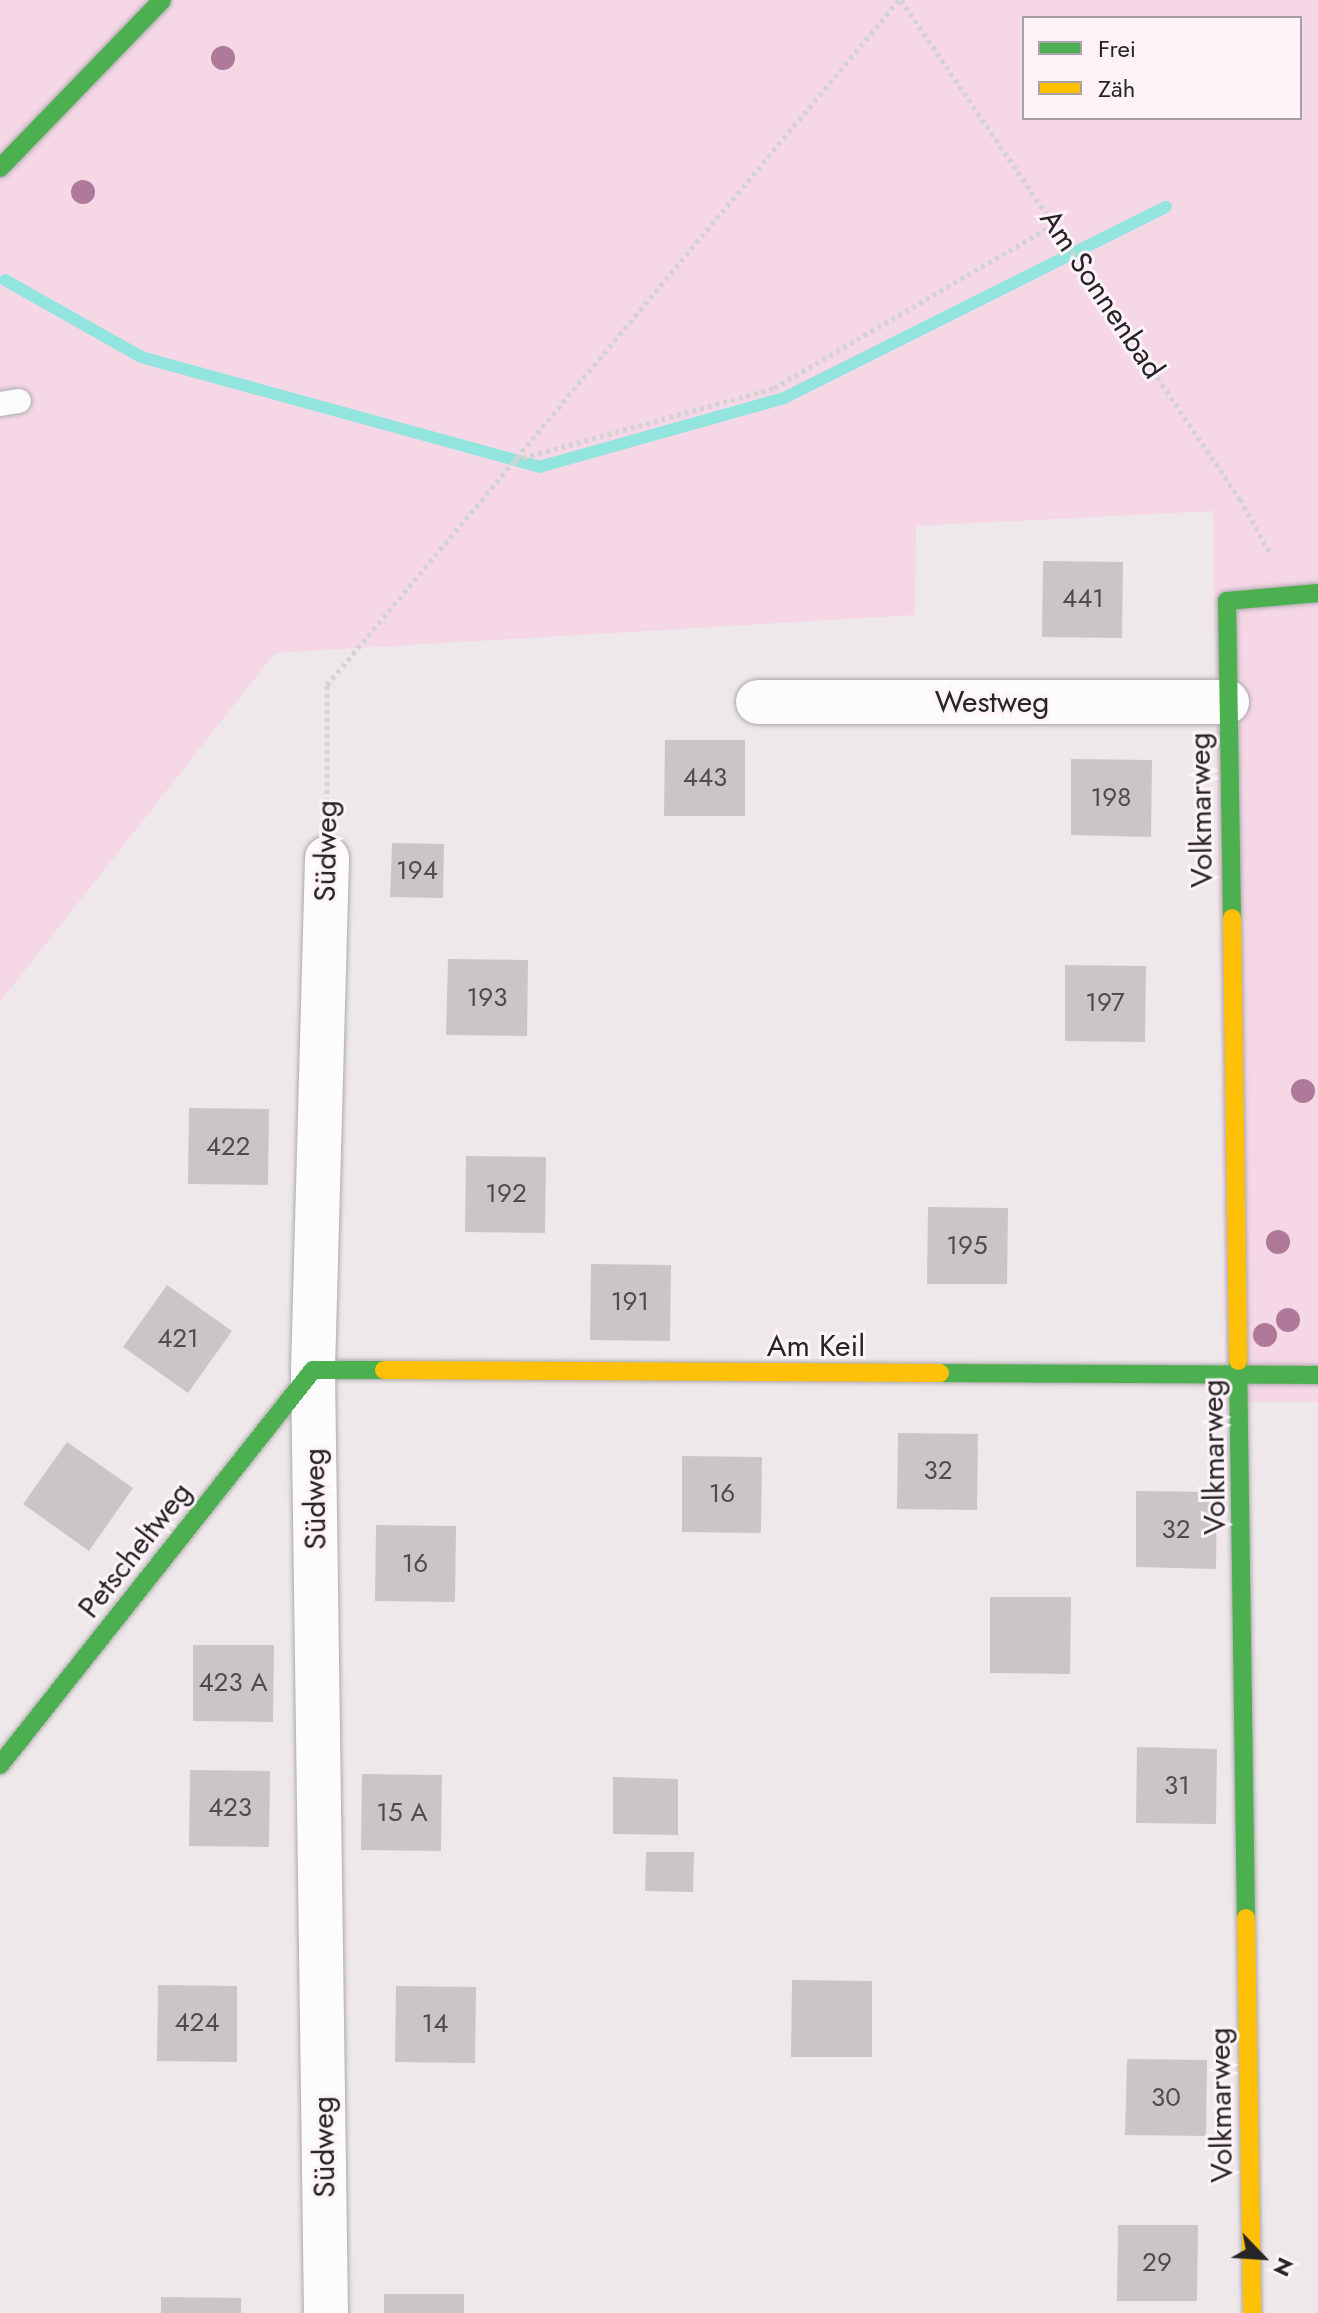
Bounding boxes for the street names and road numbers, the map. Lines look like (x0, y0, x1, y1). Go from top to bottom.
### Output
street label: Am Sonnenbad (1032, 203, 1172, 385)
street label: Westweg (935, 684, 1049, 720)
street label: Volkmarweg (1182, 732, 1220, 888)
street label: Südweg (307, 800, 345, 902)
street label: Am Keil (767, 1328, 865, 1364)
street label: Volkmarweg (1195, 1379, 1233, 1535)
street label: Südweg (296, 1448, 334, 1550)
street label: Petscheltweg (71, 1475, 199, 1625)
street label: Volkmarweg (1202, 2027, 1240, 2183)
street label: Südweg (305, 2096, 343, 2198)

